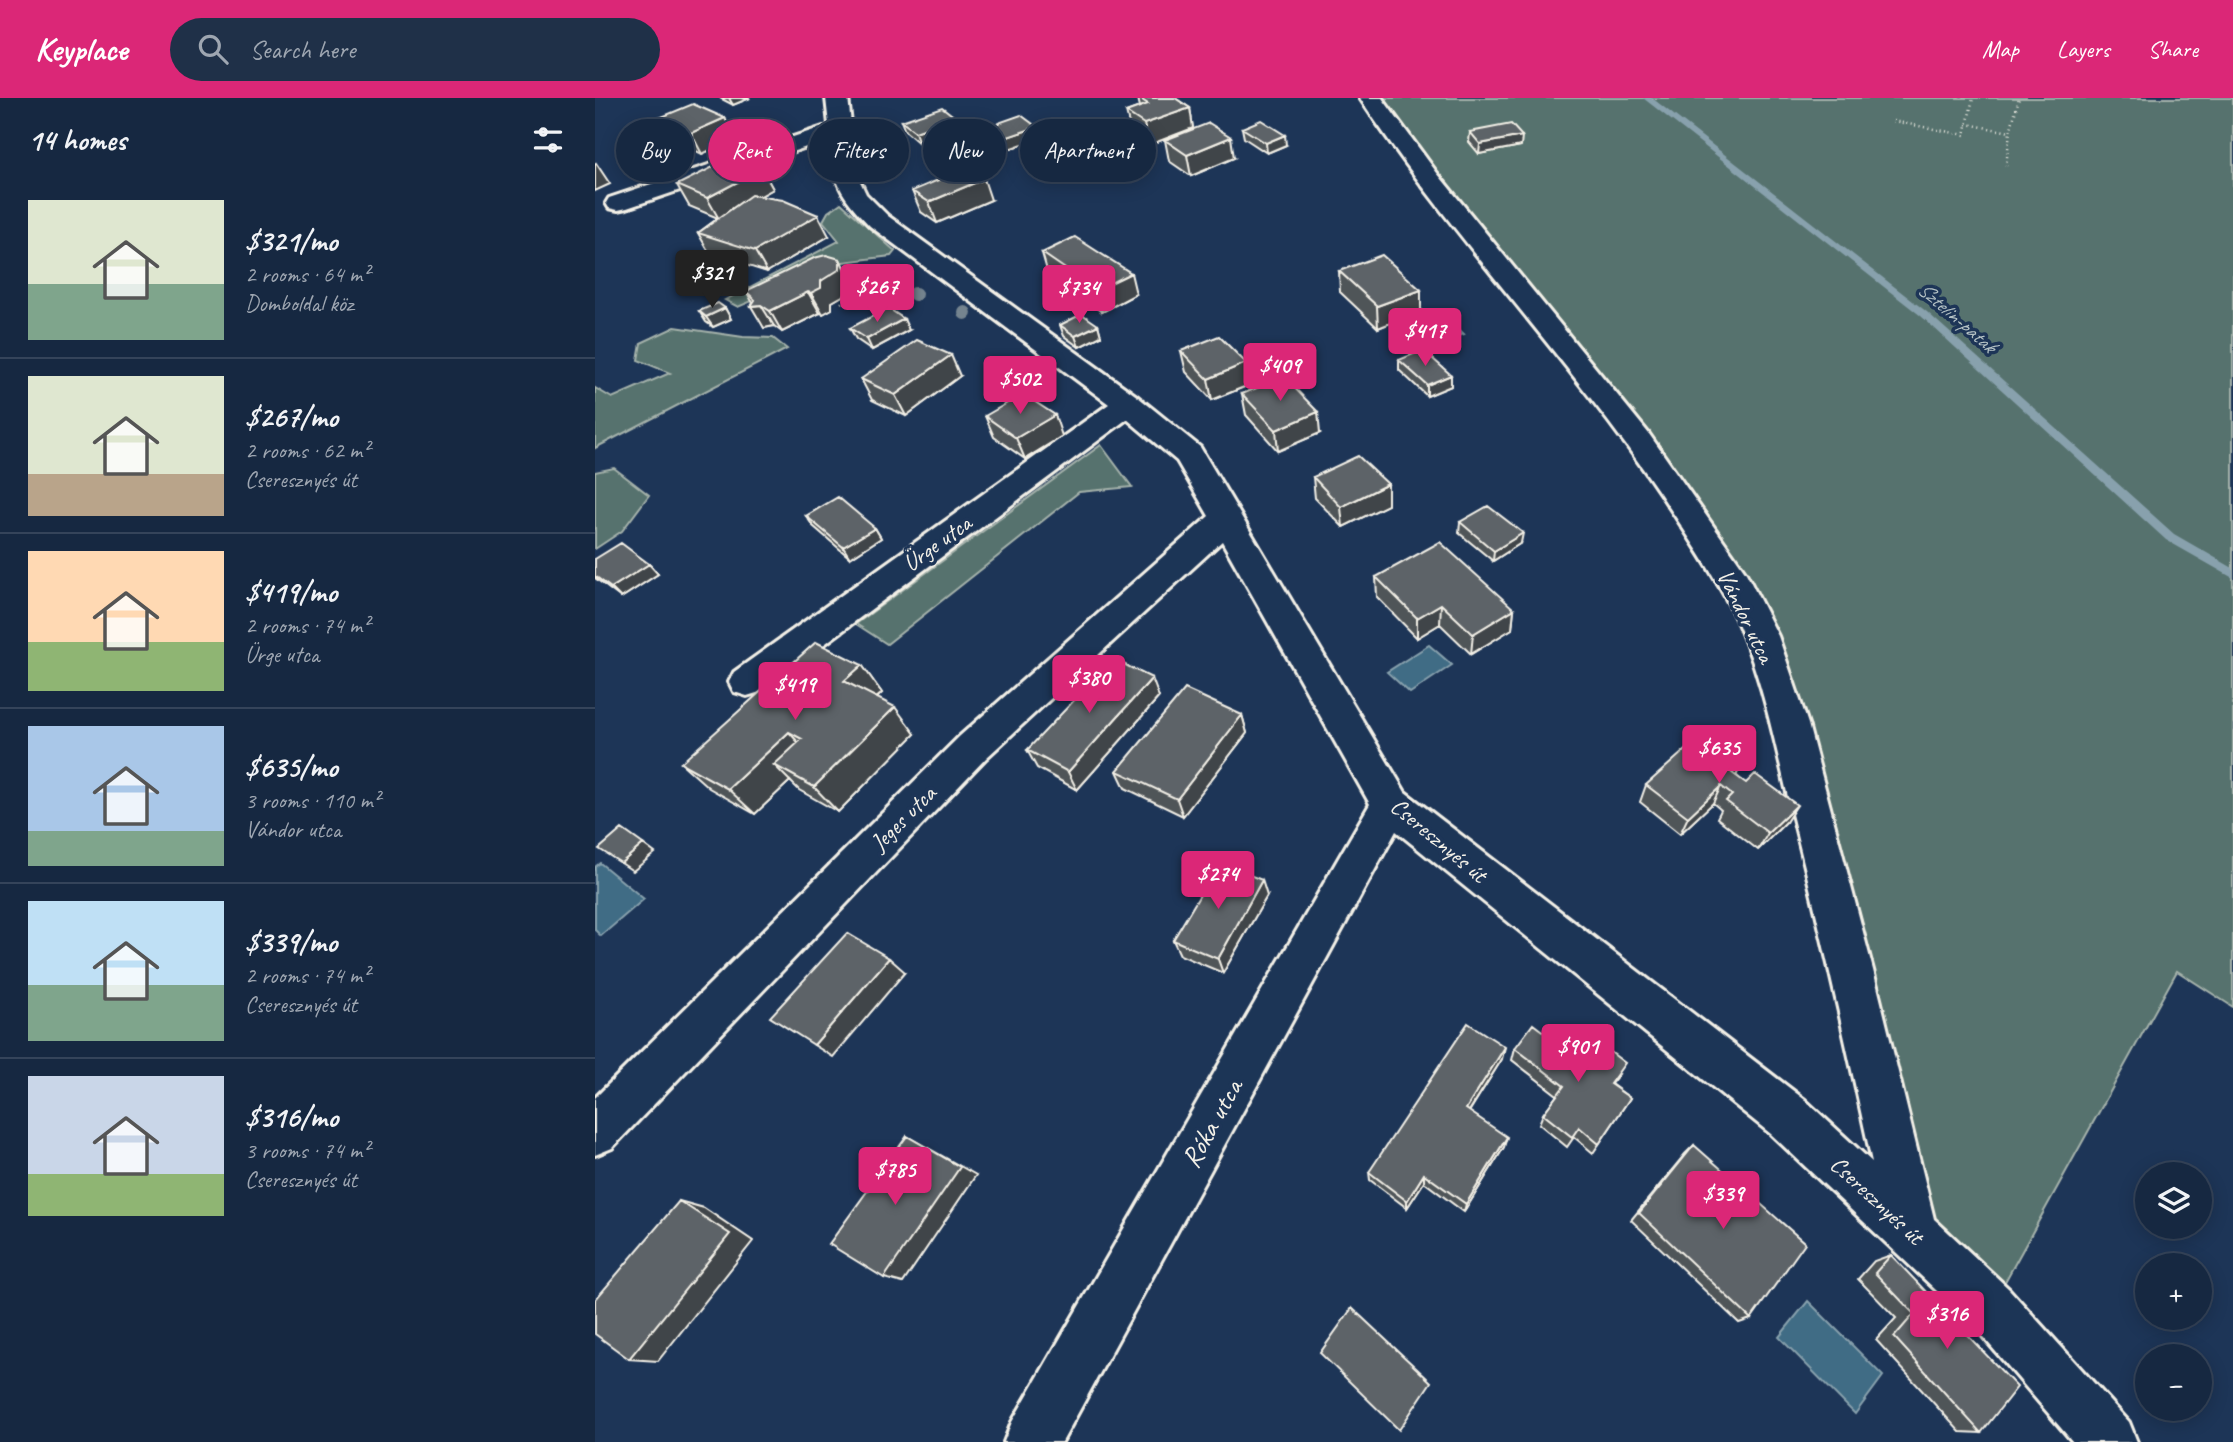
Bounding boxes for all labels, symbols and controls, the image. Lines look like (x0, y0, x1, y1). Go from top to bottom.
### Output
search box (170, 18, 660, 81)
text: Keyplace (35, 28, 128, 70)
icon: search (194, 30, 232, 68)
text: Search here (250, 33, 356, 66)
text: Map (1982, 34, 2019, 64)
text: Layers (2057, 34, 2110, 64)
text: Share (2148, 34, 2198, 64)
chip: Buy (616, 119, 694, 182)
chip: Rent (708, 119, 795, 182)
chip: Filters (809, 119, 909, 182)
chip: New (923, 119, 1006, 182)
chip: Apartment (1020, 119, 1156, 182)
text: 14 homes (28, 121, 126, 159)
icon: filters (529, 121, 567, 159)
text: $321/mo (245, 222, 337, 260)
icon: home (84, 228, 168, 312)
pin: $321 (671, 250, 753, 310)
text: $321 (691, 258, 733, 287)
text: 2 rooms · 64 m² (245, 260, 369, 289)
pin: $267 (836, 264, 918, 324)
pin: $734 (1038, 266, 1120, 325)
text: $267 (856, 272, 898, 301)
text: $734 (1058, 273, 1100, 302)
water label: Sztelin-patak (1913, 276, 2005, 361)
text: Domboldal köz (245, 289, 353, 318)
pin: $417 (1384, 308, 1466, 368)
text: $417 (1404, 316, 1446, 345)
pin: $409 (1239, 344, 1321, 403)
text: $409 (1259, 351, 1301, 380)
pin: $502 (979, 356, 1061, 416)
text: $502 (999, 364, 1041, 393)
text: $267/mo (245, 398, 338, 436)
icon: home (84, 404, 168, 488)
text: 2 rooms · 62 m² (245, 436, 369, 465)
text: Cseresznyés út (245, 465, 357, 494)
street label: Ürge utca (897, 507, 979, 578)
street label: Vándor utca (1710, 564, 1782, 670)
text: $419/mo (245, 573, 337, 611)
icon: home (84, 579, 168, 663)
text: 2 rooms · 74 m² (245, 611, 369, 640)
text: Ürge utca (245, 640, 319, 669)
pin: $380 (1048, 656, 1130, 715)
pin: $419 (754, 662, 836, 722)
text: $380 (1068, 663, 1110, 692)
text: $419 (774, 670, 816, 699)
pin: $635 (1678, 726, 1760, 785)
text: $635 (1698, 733, 1740, 762)
text: $635/mo (245, 748, 338, 786)
icon: home (84, 754, 168, 838)
street label: Jeges utca (863, 778, 943, 858)
text: 3 rooms · 110 m² (245, 786, 380, 815)
street label: Cseresznyés út (1385, 791, 1495, 890)
text: Vándor utca (245, 815, 341, 844)
pin: $274 (1177, 852, 1259, 911)
text: $274 (1197, 859, 1239, 888)
text: $339/mo (245, 923, 337, 961)
icon: home (84, 929, 168, 1013)
text: 2 rooms · 74 m² (245, 961, 369, 990)
text: Cseresznyés út (245, 990, 357, 1019)
pin: $901 (1537, 1024, 1619, 1084)
text: $901 (1557, 1032, 1599, 1061)
street label: Róka utca (1173, 1071, 1251, 1174)
text: $316/mo (245, 1098, 338, 1136)
icon: home (84, 1104, 168, 1188)
text: 3 rooms · 74 m² (245, 1136, 369, 1165)
pin: $785 (854, 1148, 936, 1207)
street label: Cseresznyés út (1824, 1149, 1931, 1252)
text: $785 (875, 1155, 915, 1184)
map controls (2135, 1162, 2212, 1421)
button: layers (2135, 1162, 2212, 1239)
text: Cseresznyés út (245, 1165, 357, 1194)
pin: $339 (1682, 1172, 1764, 1231)
text: $339 (1702, 1179, 1744, 1208)
button: + (2135, 1253, 2212, 1330)
pin: $316 (1906, 1292, 1988, 1351)
text: $316 (1926, 1299, 1968, 1328)
button: − (2135, 1344, 2212, 1421)

